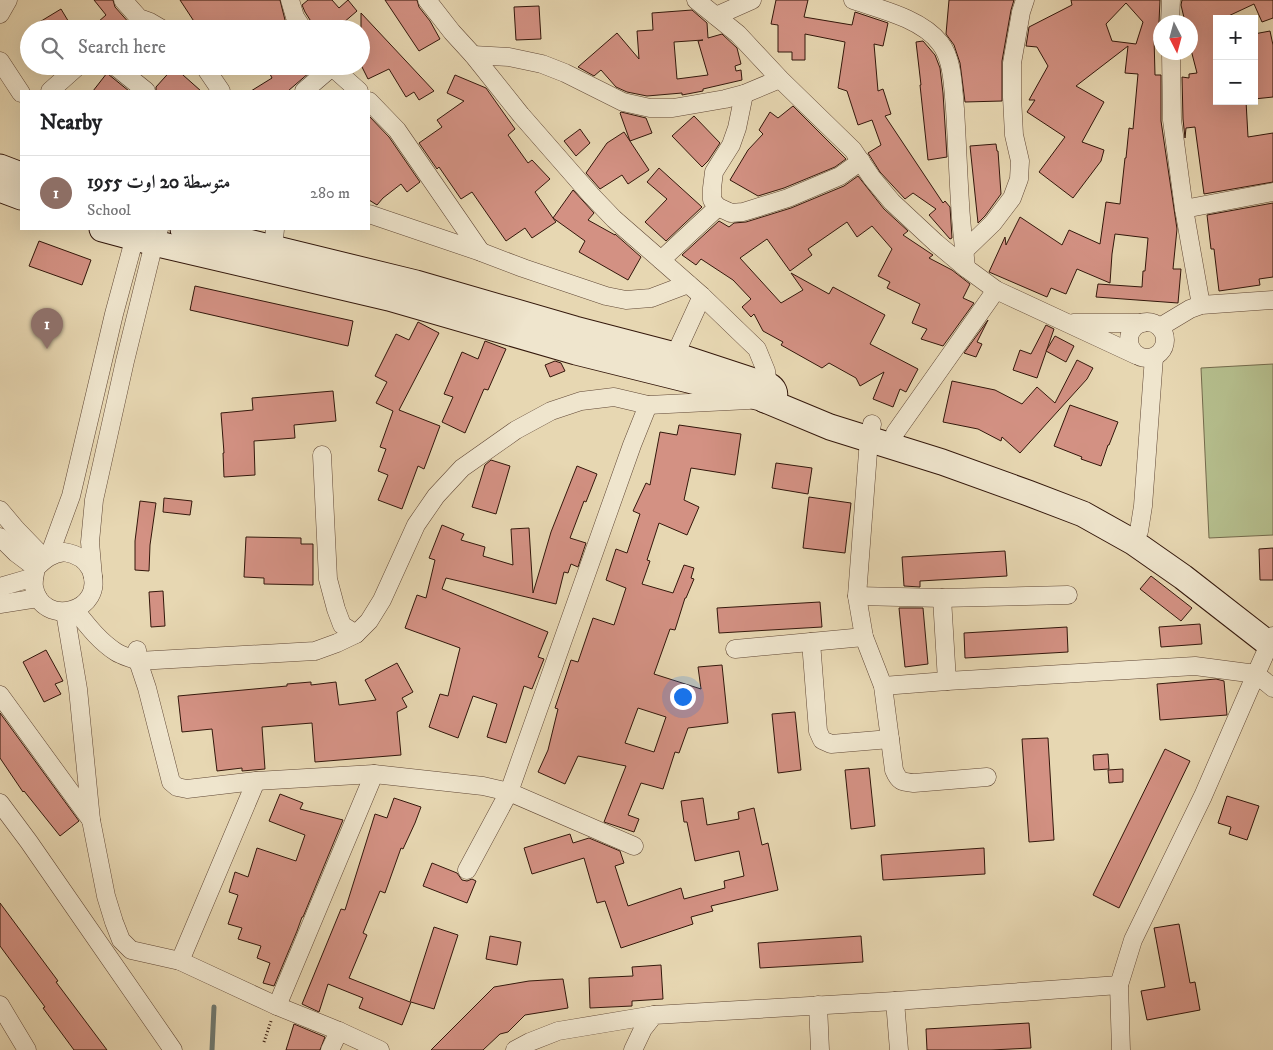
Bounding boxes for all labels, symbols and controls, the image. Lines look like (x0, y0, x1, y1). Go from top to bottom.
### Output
north arrow (1153, 15, 1198, 60)
map controls (1213, 15, 1258, 105)
button: + (1213, 15, 1258, 60)
search box (20, 20, 370, 75)
icon: search (38, 34, 66, 62)
text: Search here (78, 36, 166, 59)
button: − (1213, 60, 1258, 105)
text: Nearby (40, 110, 102, 136)
text: متوسطة 20 اوت 1955 (87, 171, 230, 194)
text: 1 (53, 183, 59, 203)
text: 280 m (310, 183, 350, 203)
text: School (87, 200, 131, 220)
pin: 1 (31, 308, 63, 349)
your location (670, 684, 696, 710)

